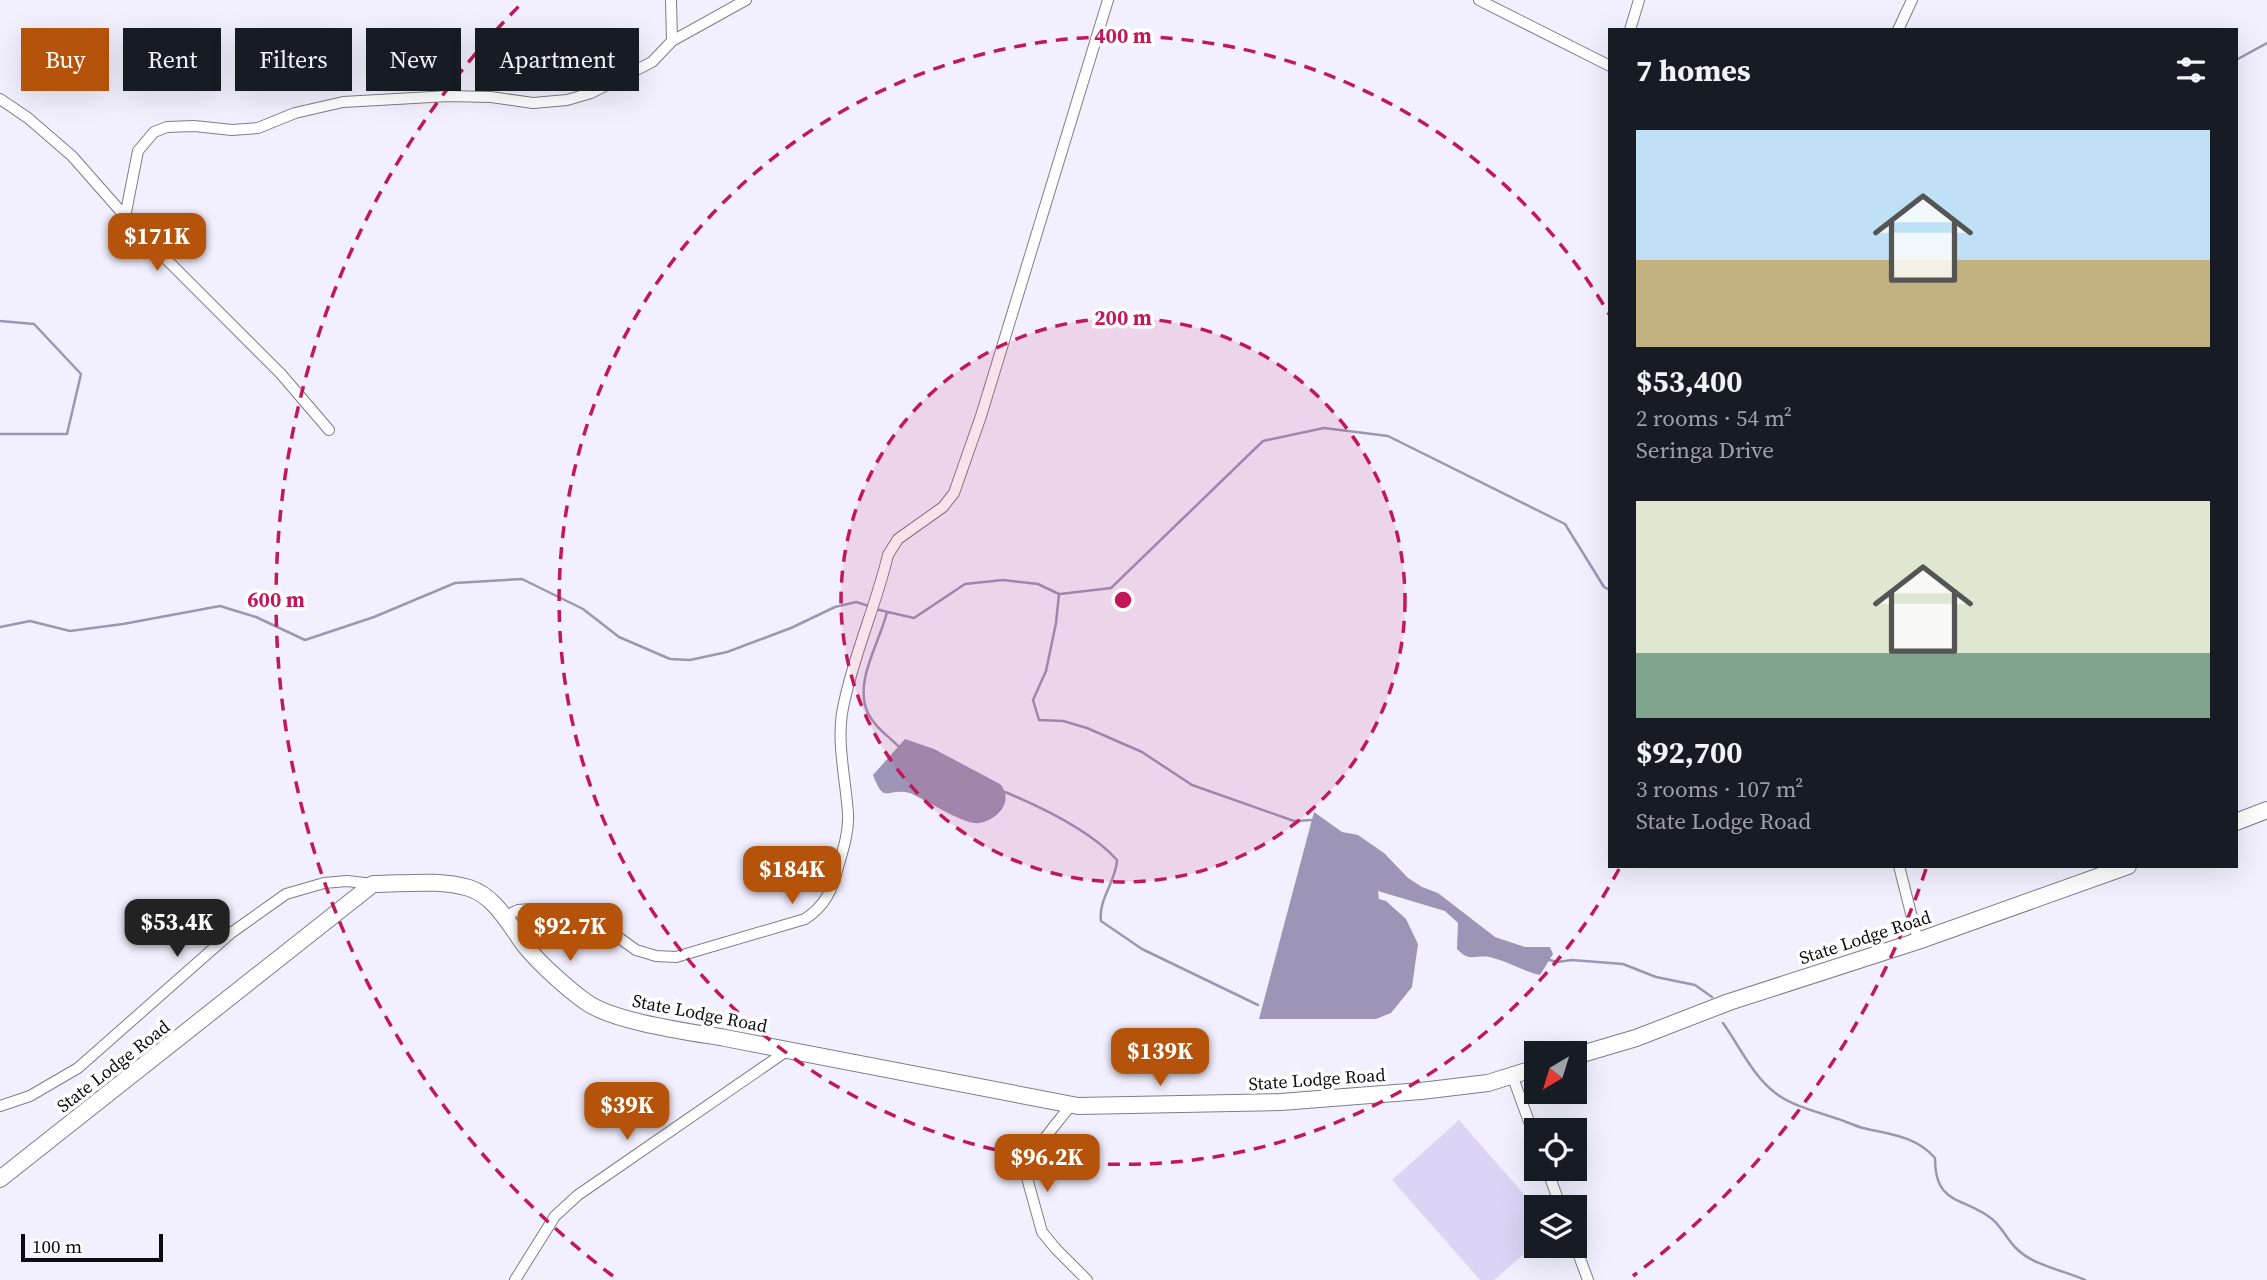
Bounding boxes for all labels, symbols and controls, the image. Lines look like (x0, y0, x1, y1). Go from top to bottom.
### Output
text: 400 m (1094, 21, 1152, 50)
chip: Buy (21, 28, 109, 91)
chip: Rent (123, 28, 221, 91)
chip: Filters (235, 28, 352, 91)
chip: New (366, 28, 461, 91)
chip: Apartment (475, 28, 639, 91)
text: 7 homes (1636, 50, 1751, 91)
icon: filters (2172, 51, 2210, 89)
icon: home (1860, 175, 1986, 301)
pin: $171K (108, 214, 206, 273)
text: $171K (124, 220, 190, 252)
text: 200 m (1094, 303, 1152, 332)
text: $53,400 (1636, 361, 1743, 402)
text: 2 rooms · 54 m² (1636, 402, 1792, 434)
text: Seringa Drive (1636, 434, 1774, 466)
icon: home (1860, 546, 1986, 672)
text: 600 m (247, 585, 305, 614)
centre of rings (1111, 588, 1135, 612)
text: $92,700 (1636, 732, 1743, 773)
text: 3 rooms · 107 m² (1636, 773, 1803, 805)
text: State Lodge Road (1636, 805, 1811, 837)
pin: $184K (743, 846, 841, 906)
text: $184K (759, 853, 825, 885)
pin: $53.4K (120, 900, 234, 959)
pin: $92.7K (513, 904, 627, 963)
street label: State Lodge Road (1796, 904, 1934, 970)
text: $53.4K (141, 906, 213, 938)
text: $92.7K (534, 910, 606, 942)
street label: State Lodge Road (630, 988, 770, 1038)
street label: State Lodge Road (51, 1014, 175, 1118)
pin: $139K (1111, 1028, 1209, 1088)
text: $139K (1127, 1035, 1193, 1067)
north arrow (1524, 1041, 1587, 1104)
map controls (1524, 1041, 1587, 1258)
street label: State Lodge Road (1248, 1062, 1386, 1096)
pin: $39K (586, 1082, 668, 1142)
text: $39K (600, 1089, 654, 1121)
button: locate (1524, 1118, 1587, 1181)
pin: $96.2K (990, 1134, 1104, 1194)
text: $96.2K (1011, 1141, 1083, 1173)
button: layers (1524, 1195, 1587, 1258)
scale bar (21, 1231, 163, 1263)
text: 100 m (32, 1233, 82, 1259)

